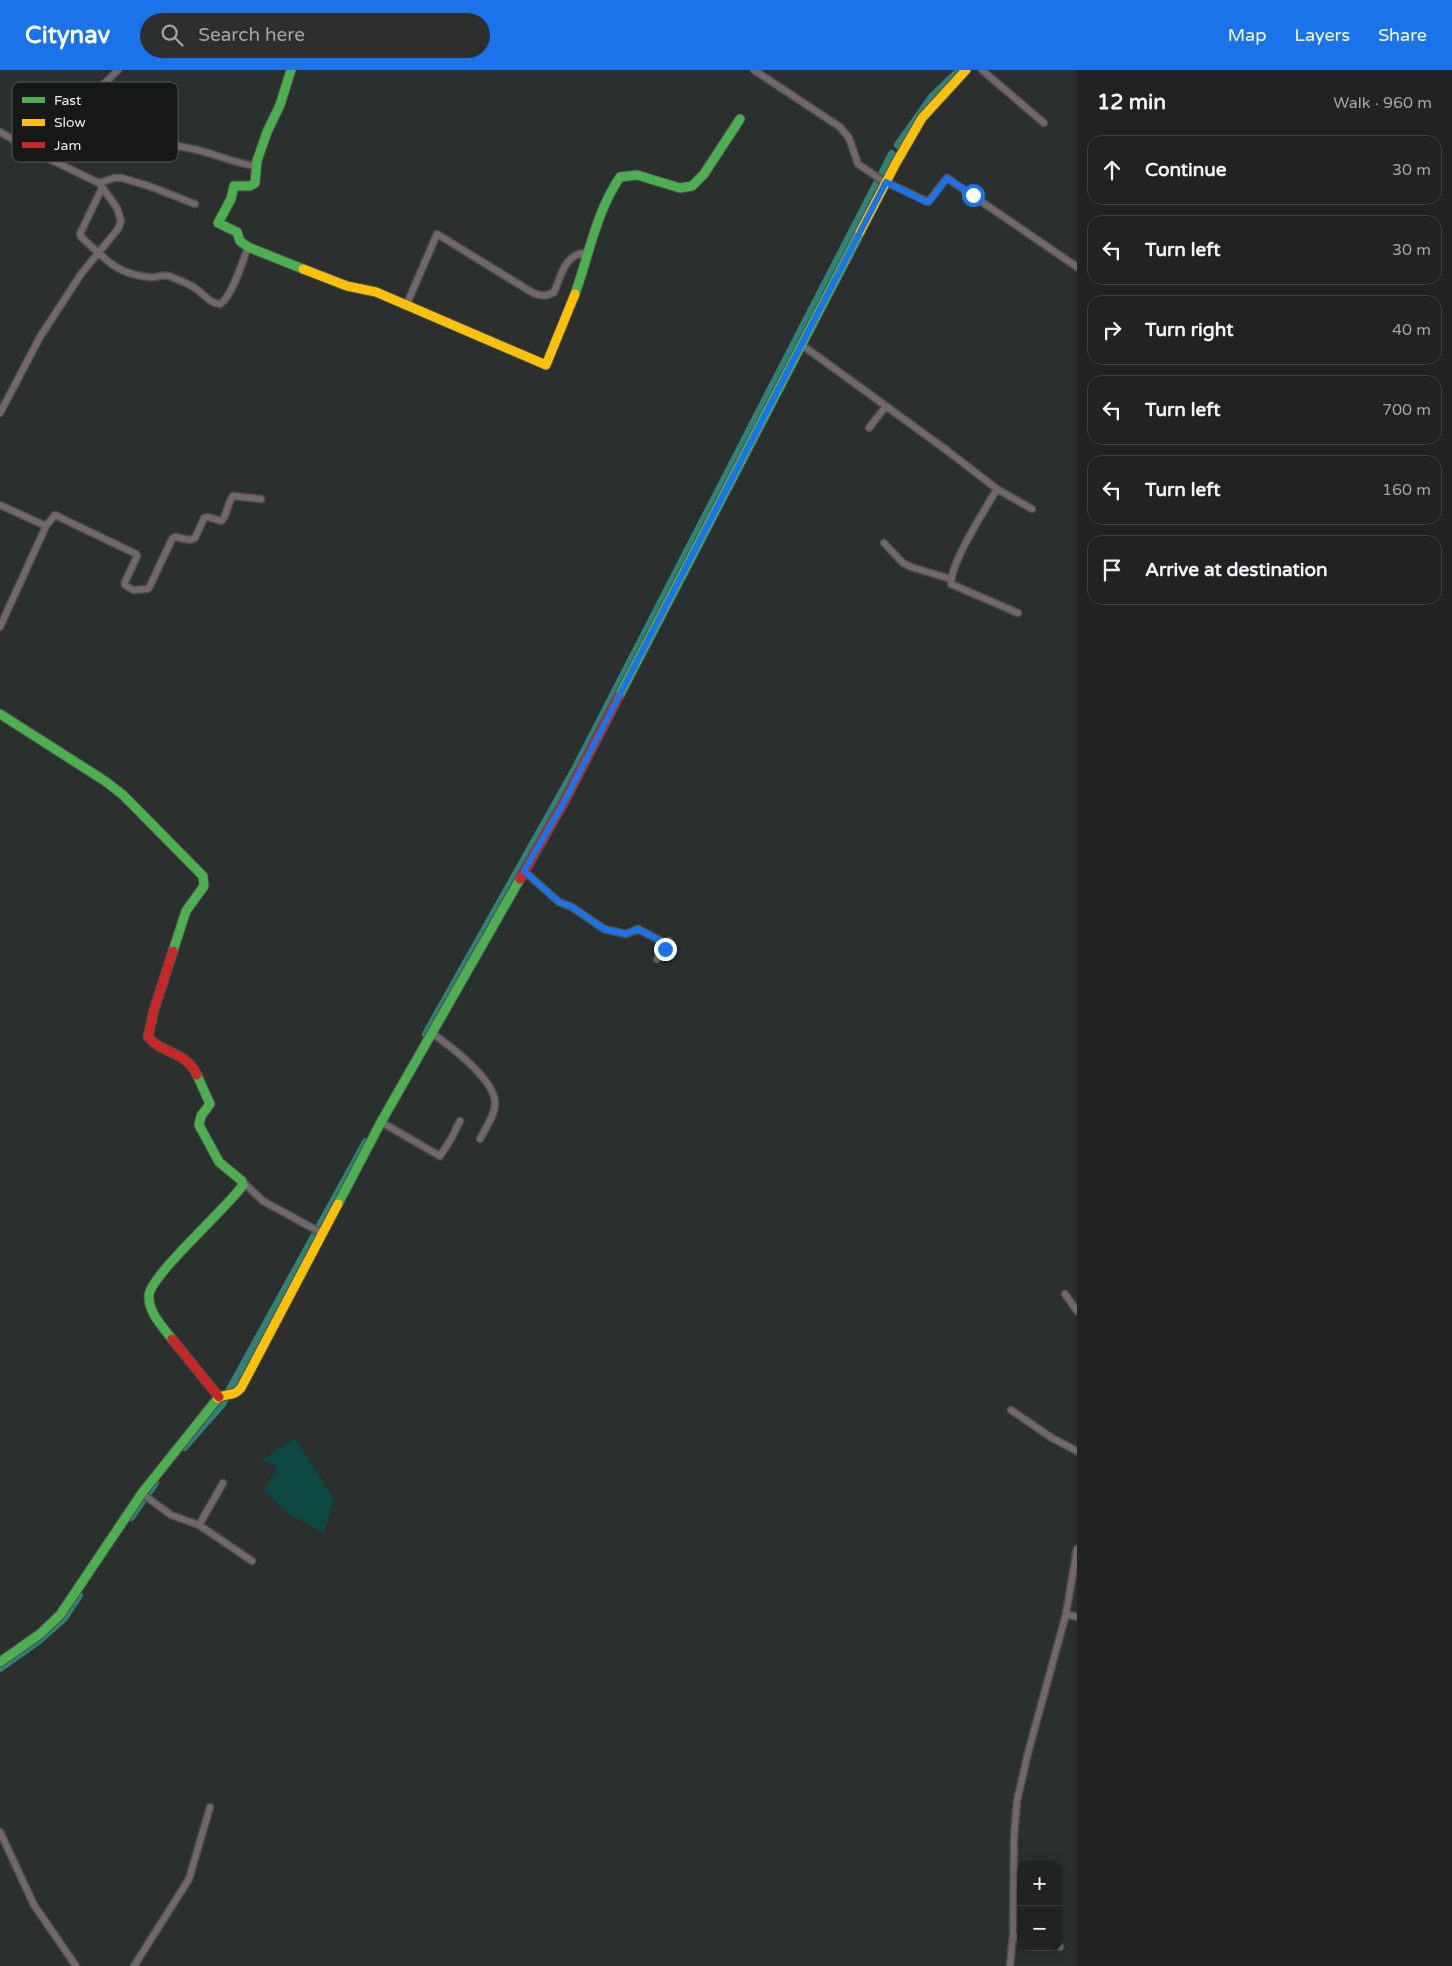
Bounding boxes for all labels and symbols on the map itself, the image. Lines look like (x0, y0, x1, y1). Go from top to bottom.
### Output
legend (12, 82, 178, 162)
text: Fast (54, 92, 82, 109)
text: Slow (54, 114, 86, 131)
text: Jam (54, 137, 81, 154)
route start (962, 184, 985, 207)
route end (654, 938, 677, 961)

